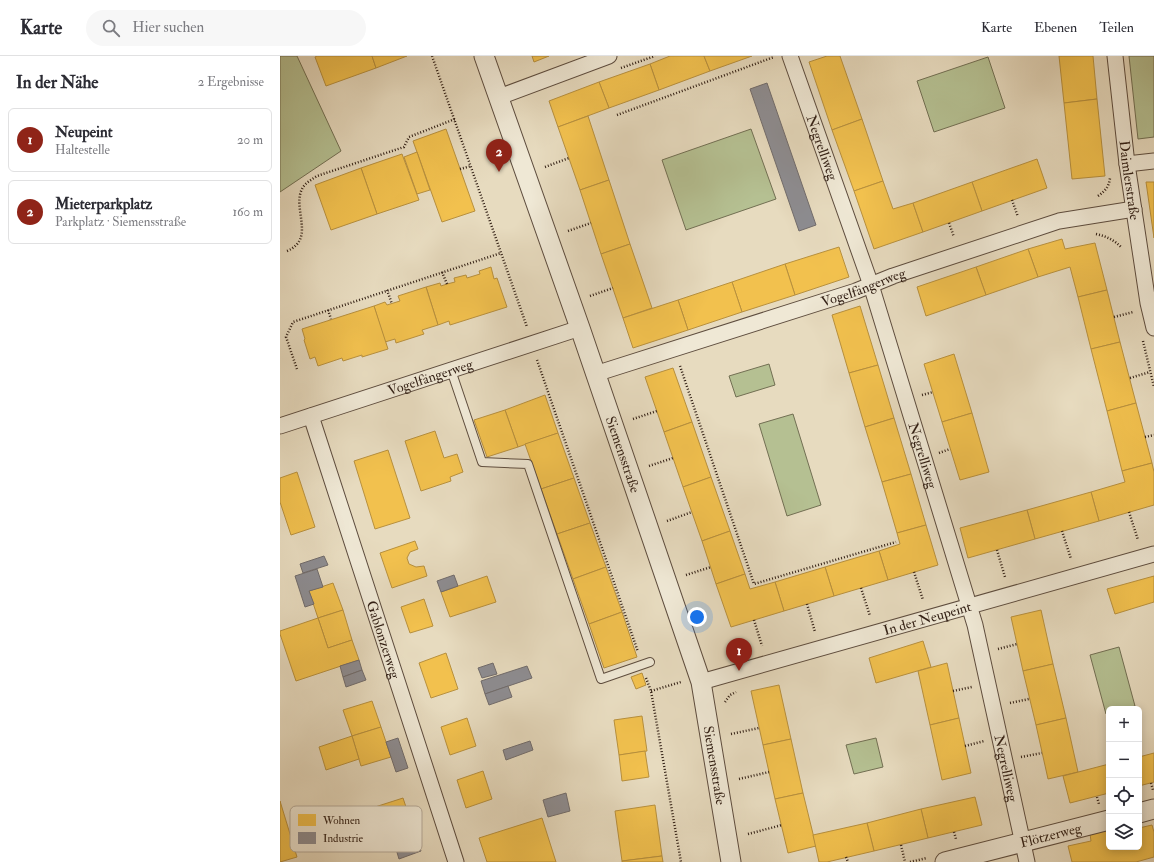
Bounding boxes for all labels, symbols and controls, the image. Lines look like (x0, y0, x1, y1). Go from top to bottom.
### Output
search box (86, 10, 366, 46)
text: Karte (20, 16, 62, 40)
icon: search (100, 17, 122, 39)
text: Hier suchen (132, 18, 204, 37)
text: Karte (981, 19, 1012, 36)
text: Ebenen (1034, 19, 1077, 36)
text: Teilen (1099, 19, 1134, 36)
text: In der Nähe (16, 72, 98, 93)
text: 2 Ergebnisse (198, 74, 264, 90)
street label: Negrelliweg (803, 112, 842, 183)
text: Neupeint (55, 123, 113, 142)
text: 1 (28, 132, 32, 148)
text: 20 m (237, 132, 263, 148)
pin: 2 (486, 139, 512, 172)
street label: Daimlerstraße (1116, 139, 1144, 221)
text: Haltestelle (55, 142, 110, 158)
text: Mieterparkplatz (55, 195, 152, 214)
text: 2 (27, 204, 33, 220)
text: 160 m (232, 204, 263, 220)
text: Parkplatz · Siemensstraße (55, 214, 186, 230)
street label: Vogelfängerweg (819, 264, 909, 310)
street label: Vogelfängerweg (385, 355, 476, 399)
street label: Siemensstraße (602, 414, 644, 495)
street label: Negrelliweg (905, 420, 942, 491)
street label: In der Neupeint (881, 597, 973, 639)
street label: Gablonzerweg (363, 598, 405, 682)
your location (687, 607, 707, 627)
pin: 1 (726, 638, 752, 671)
map controls (1106, 706, 1142, 850)
button: + (1106, 706, 1142, 742)
street label: Siemensstraße (700, 725, 730, 806)
street label: Negrelliweg (991, 733, 1022, 804)
button: − (1106, 742, 1142, 778)
button: locate (1106, 778, 1142, 814)
legend (290, 806, 422, 852)
text: Wohnen (322, 814, 360, 827)
button: layers (1106, 814, 1142, 850)
street label: Flötzerweg (1018, 819, 1084, 851)
text: Industrie (323, 832, 364, 845)

